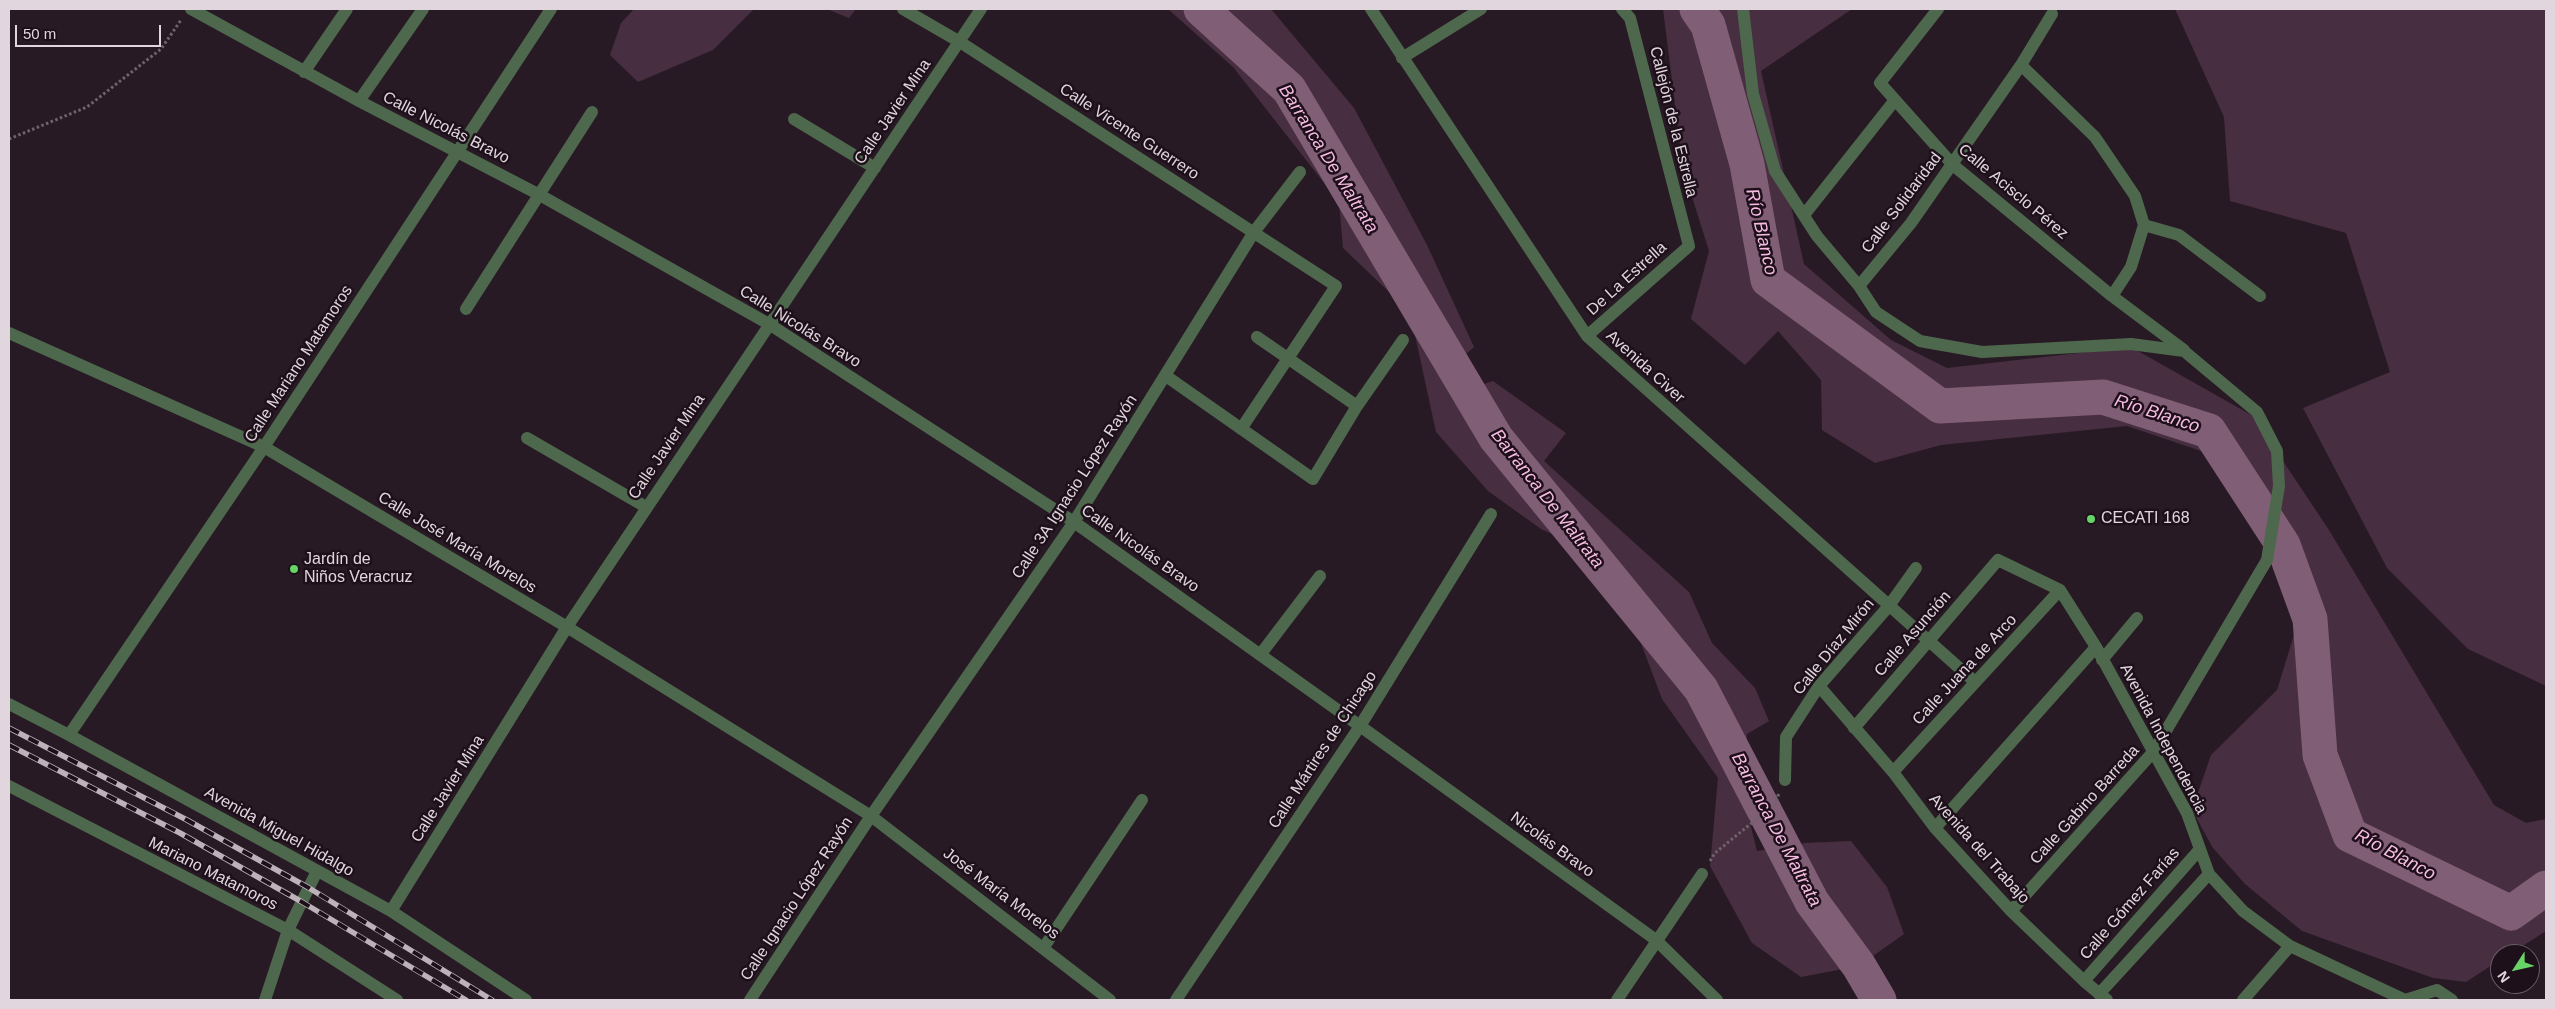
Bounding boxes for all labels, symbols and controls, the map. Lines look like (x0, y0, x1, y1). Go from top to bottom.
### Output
scale bar (18, 15, 164, 47)
text: 50 m (23, 25, 56, 42)
street label: Callejón de la Estrella (1645, 45, 1701, 199)
street label: Calle Javier Mina (851, 56, 935, 168)
street label: Calle Vicente Guerrero (1056, 80, 1202, 184)
water label: Barranca De Maltrata (1274, 81, 1382, 237)
street label: Calle Nicolás Bravo (379, 88, 513, 168)
street label: Calle Acisclo Pérez (1954, 140, 2072, 244)
street label: Calle Solidaridad (1858, 149, 1946, 257)
water label: Río Blanco (1741, 187, 1781, 277)
street label: De La Estrella (1583, 238, 1671, 320)
street label: Calle Mariano Matamoros (241, 282, 357, 446)
street label: Calle Nicolás Bravo (736, 282, 864, 372)
street label: Avenida Civer (1602, 327, 1688, 407)
water label: Río Blanco (2112, 390, 2202, 438)
street label: Calle Javier Mina (625, 391, 709, 503)
street label: Calle 3A Ignacio López Rayón (1008, 392, 1142, 582)
water label: Barranca De Maltrata (1486, 425, 1608, 573)
street label: Calle José María Morelos (374, 488, 540, 598)
street label: Calle Nicolás Bravo (1077, 501, 1203, 597)
place label: CECATI 168 (2101, 509, 2190, 529)
marker: CECATI 168 (2085, 513, 2097, 525)
place label: Jardín de Niños Veracruz (304, 550, 412, 588)
marker: Jardín de Niños Veracruz (288, 563, 300, 575)
street label: Calle Asunción (1871, 587, 1955, 681)
street label: Calle Díaz Mirón (1789, 595, 1879, 699)
street label: Calle Juana de Arco (1909, 611, 2021, 729)
street label: Avenida Independencia (2115, 661, 2211, 817)
street label: Calle Mártires de Chicago (1265, 668, 1381, 832)
street label: Calle Javier Mina (407, 732, 489, 846)
street label: Calle Gabino Barreda (2026, 741, 2144, 869)
water label: Barranca De Maltrata (1726, 749, 1826, 911)
street label: Avenida Miguel Hidalgo (201, 783, 357, 881)
street label: Avenida del Trabajo (1925, 790, 2033, 908)
street label: Nicolás Bravo (1506, 808, 1598, 882)
street label: Calle Ignacio López Rayón (737, 814, 857, 984)
water label: Río Blanco (2351, 825, 2439, 885)
street label: Mariano Matamoros (145, 833, 281, 915)
street label: José María Morelos (939, 844, 1063, 944)
street label: Calle Gómez Farías (2076, 844, 2184, 964)
north arrow (2490, 944, 2540, 994)
text: N (2494, 968, 2513, 986)

